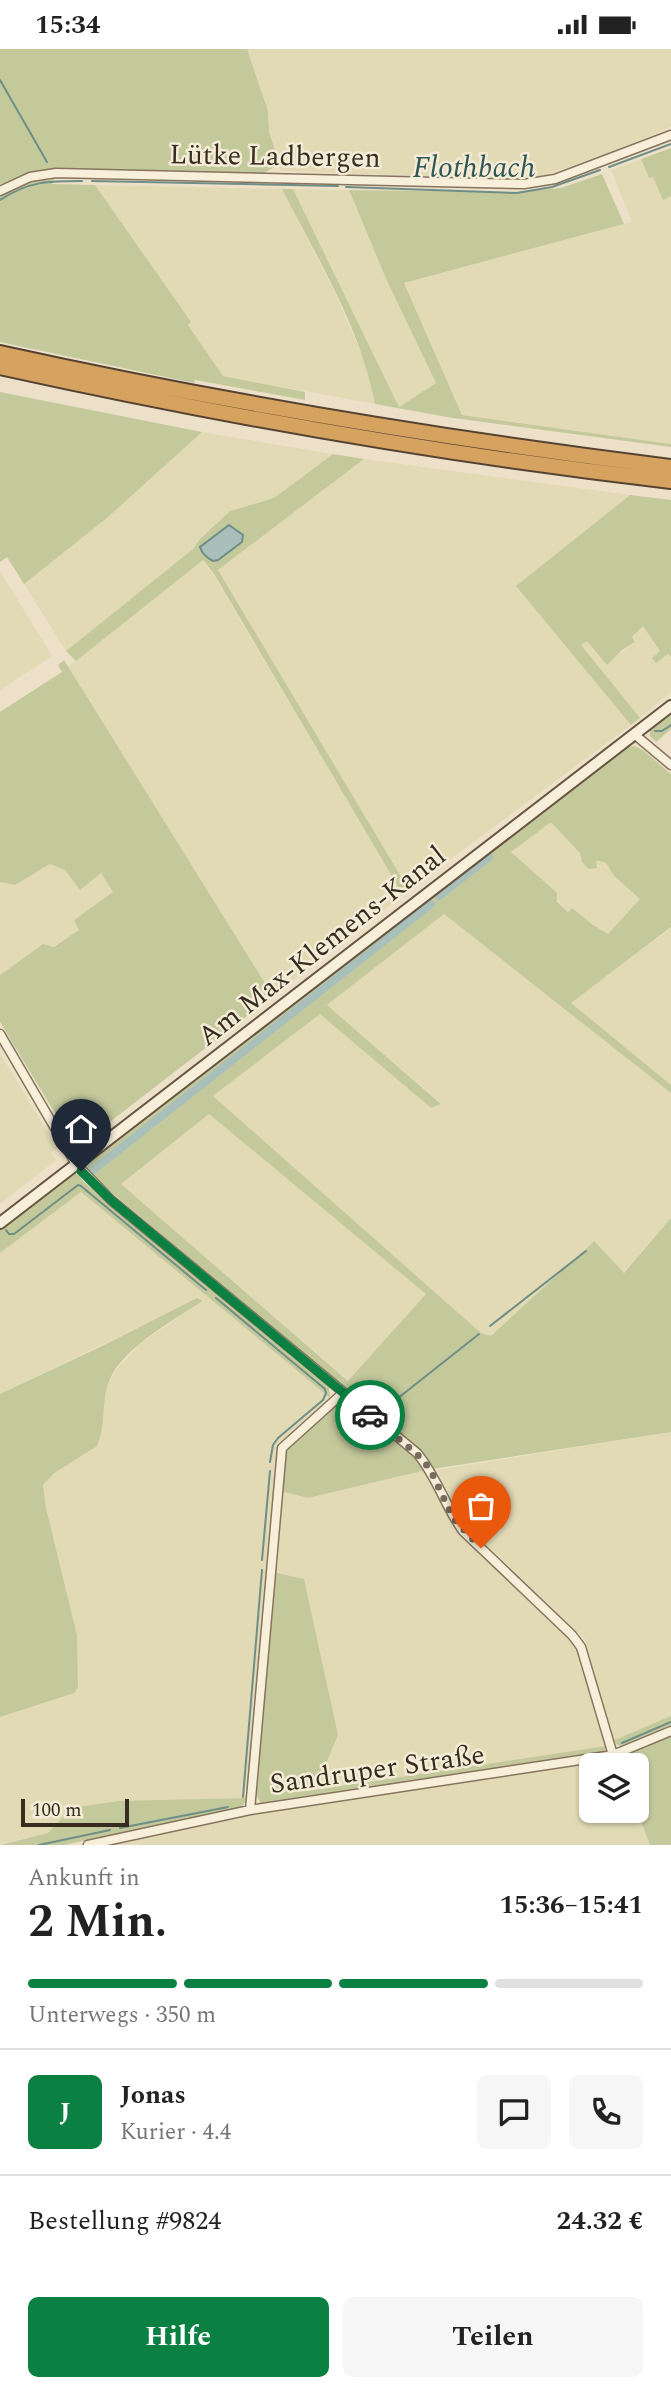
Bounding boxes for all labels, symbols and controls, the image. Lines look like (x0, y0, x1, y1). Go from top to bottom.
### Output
text: 15:34 (35, 5, 100, 45)
street label: Lütke Ladbergen (169, 133, 381, 180)
water label: Flothbach (413, 145, 535, 191)
street label: Am Max-Klemens-Kanal (188, 835, 456, 1057)
pin (51, 1099, 111, 1171)
icon: home (62, 1110, 100, 1148)
courier (335, 1380, 405, 1450)
icon: car (351, 1396, 389, 1434)
pin (451, 1476, 511, 1548)
icon: bag (462, 1487, 500, 1525)
street label: Sandruper Straße (267, 1733, 487, 1806)
map controls (579, 1753, 649, 1823)
button: layers (579, 1753, 649, 1823)
scale bar (21, 1796, 130, 1828)
text: 100 m (32, 1796, 82, 1825)
text: Ankunft in (28, 1861, 140, 1896)
text: 15:36–15:41 (499, 1885, 643, 1925)
text: 2 Min. (28, 1887, 167, 1957)
text: Unterwegs · 350 m (28, 1998, 216, 2033)
text: Jonas (120, 2075, 186, 2115)
button: chat (477, 2075, 551, 2149)
button: phone (569, 2075, 643, 2149)
text: J (59, 2092, 71, 2132)
text: Kurier · 4.4 (120, 2115, 231, 2150)
text: Bestellung #9824 (28, 2201, 221, 2241)
text: 24.32 € (557, 2201, 643, 2241)
button: Hilfe (28, 2297, 329, 2377)
button: Teilen (343, 2297, 643, 2377)

